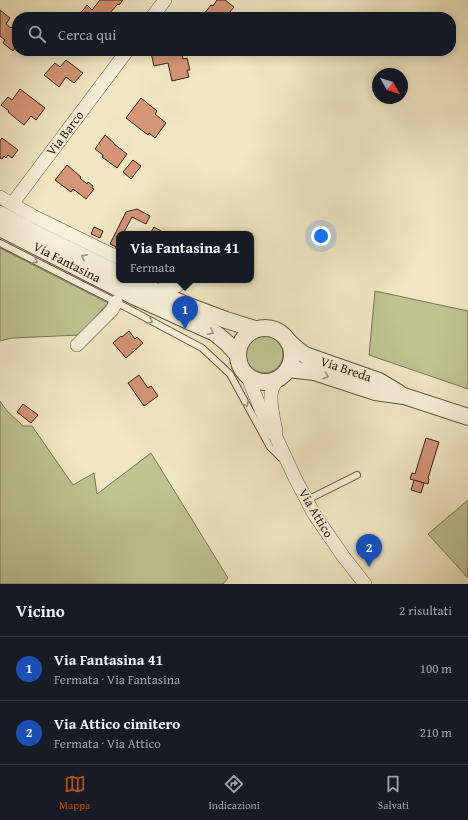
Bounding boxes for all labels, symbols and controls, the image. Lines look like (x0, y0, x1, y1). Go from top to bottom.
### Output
search box (12, 12, 456, 56)
icon: search (26, 23, 48, 45)
text: Cerca qui (58, 24, 116, 45)
north arrow (372, 68, 408, 104)
street label: Via Barco (42, 106, 89, 160)
your location (311, 226, 331, 246)
popup (116, 231, 254, 283)
street label: Via Fantasina (30, 237, 105, 288)
text: Via Fantasina 41 (130, 237, 240, 258)
one-way arrow (81, 254, 88, 262)
one-way arrow (31, 256, 38, 264)
text: Fermata (130, 258, 175, 277)
pin: 1 (172, 296, 198, 329)
one-way arrow (146, 316, 153, 323)
one-way arrow (207, 327, 214, 334)
street label: Via Breda (318, 351, 375, 387)
one-way arrow (323, 371, 330, 380)
one-way arrow (241, 399, 248, 407)
street label: Via Attico (294, 485, 338, 541)
pin: 2 (356, 534, 382, 567)
text: Vicino (16, 598, 65, 623)
text: 2 risultati (399, 601, 452, 620)
text: Via Fantasina 41 (54, 649, 163, 670)
text: 1 (26, 659, 32, 678)
text: 100 m (420, 659, 452, 678)
text: Fermata · Via Fantasina (54, 670, 180, 689)
text: Via Attico cimitero (54, 713, 180, 734)
text: 2 (26, 723, 32, 742)
text: 210 m (420, 723, 452, 742)
text: Fermata · Via Attico (54, 734, 161, 753)
tab: Mappa (59, 773, 90, 813)
tab: Indicazioni (208, 773, 260, 813)
tab: Salvati (378, 773, 409, 813)

